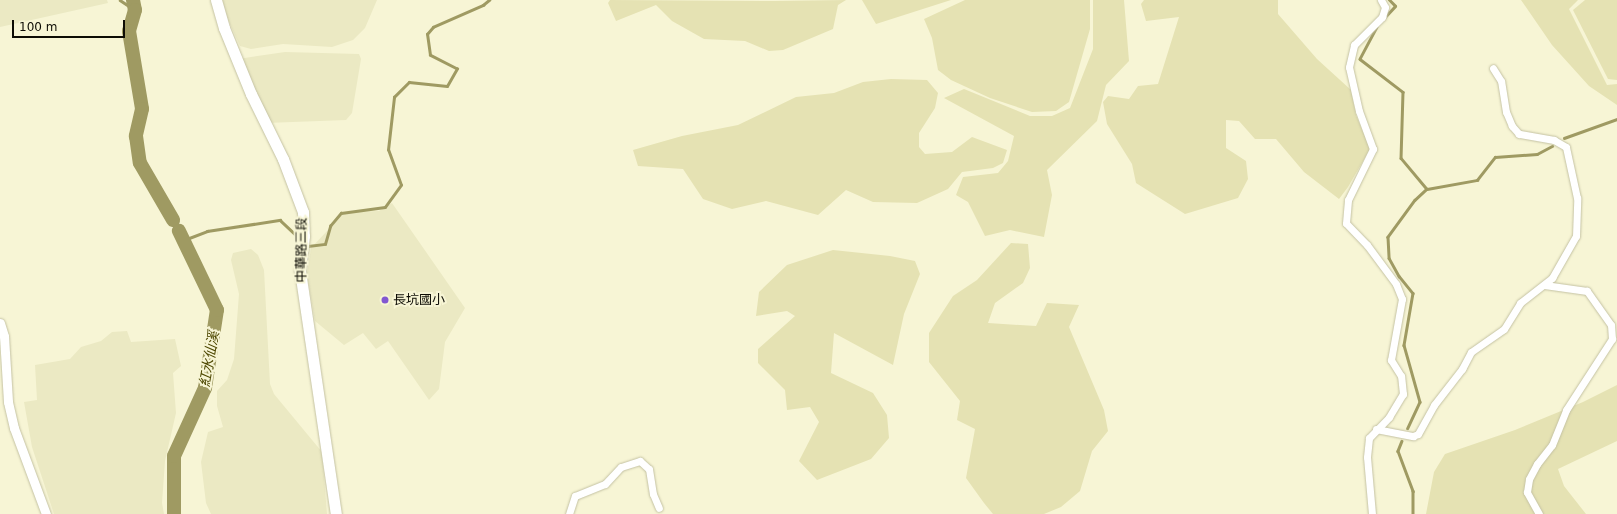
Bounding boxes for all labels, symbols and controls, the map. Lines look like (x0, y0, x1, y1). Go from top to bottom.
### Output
scale bar (14, 12, 127, 38)
text: 100 m (19, 20, 57, 34)
street label: 中華路三段 (294, 218, 310, 282)
place label: 長坑國小 (393, 292, 445, 308)
marker: 長坑國小 (380, 295, 390, 305)
water label: 紅水仙溪 (196, 330, 222, 388)

